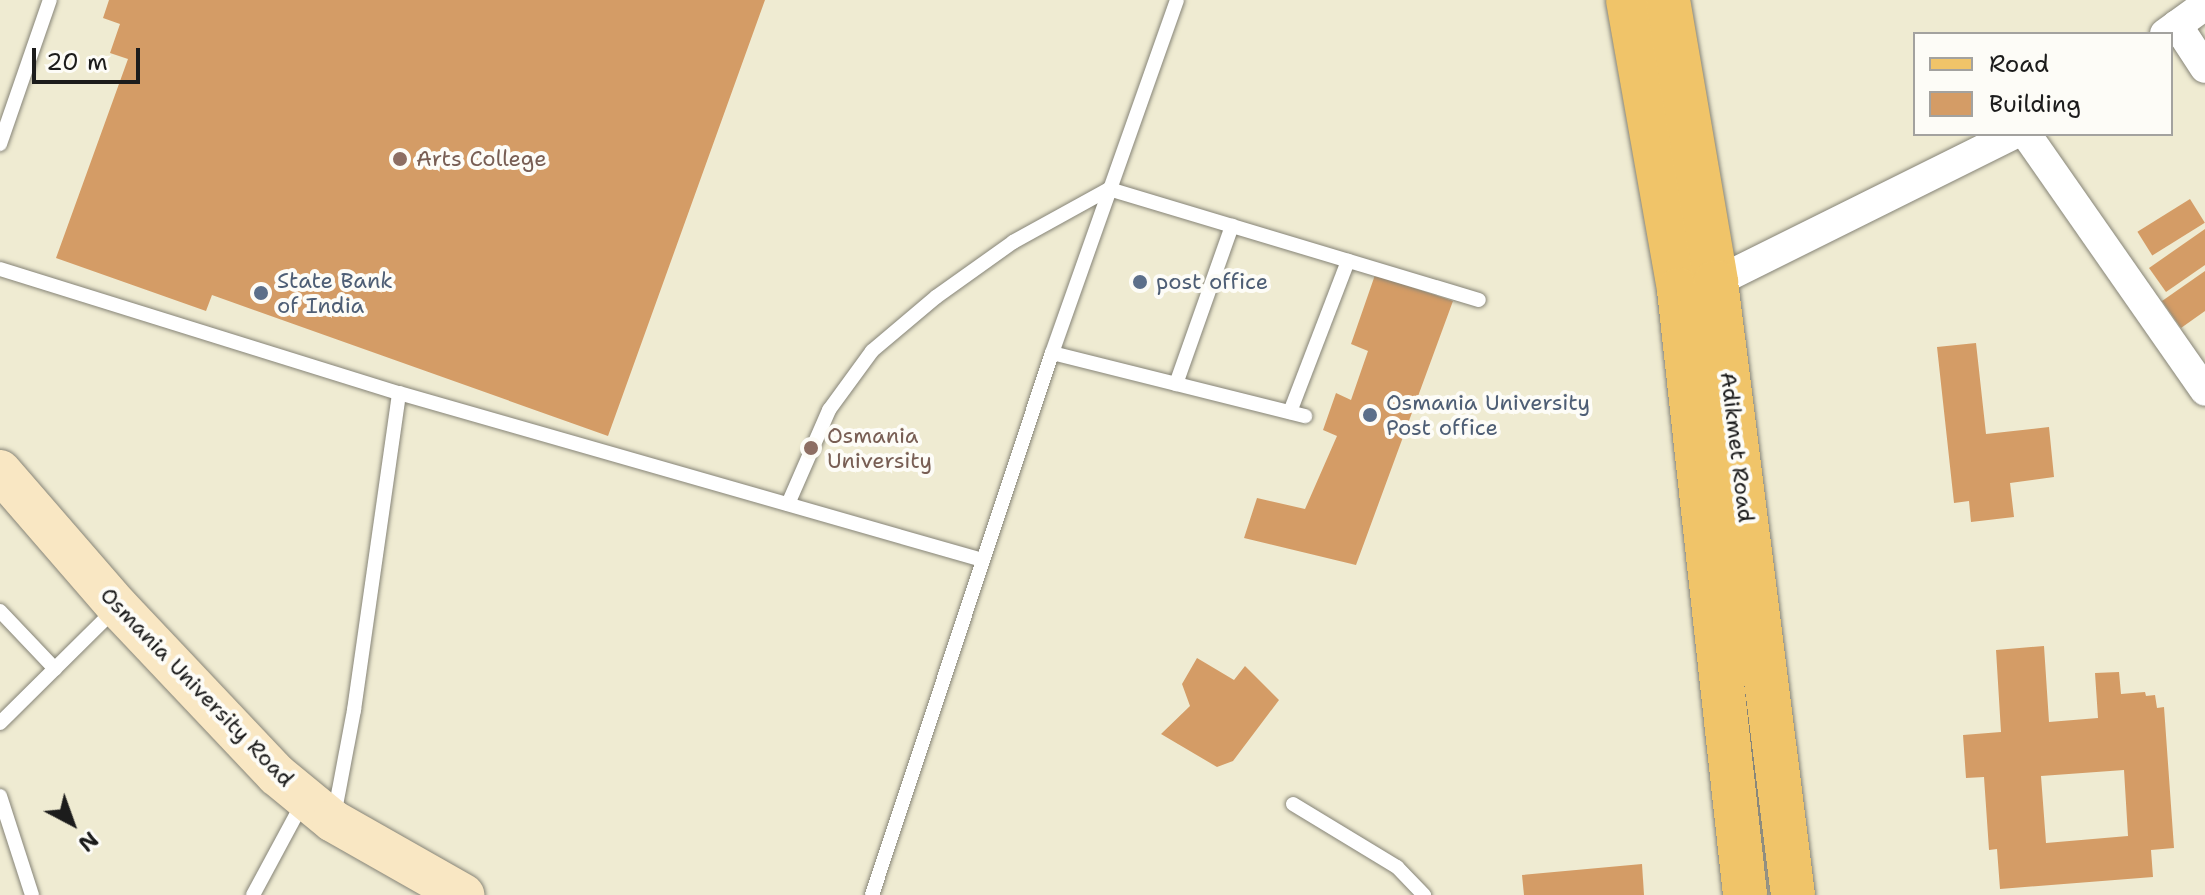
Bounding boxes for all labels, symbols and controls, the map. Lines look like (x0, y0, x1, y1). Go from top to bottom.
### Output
scale bar (36, 32, 144, 82)
legend (1913, 32, 2173, 136)
text: 20 m (46, 46, 108, 78)
text: Road (1989, 48, 2049, 80)
text: Building (1989, 88, 2081, 120)
place label: Arts College (416, 146, 547, 172)
marker: Arts College (391, 150, 409, 168)
place label: State Bank of India (277, 267, 393, 318)
place label: post office (1156, 269, 1268, 295)
marker: post office (1131, 273, 1149, 291)
marker: State Bank of India (252, 284, 270, 302)
street label: Adikmet Road (1715, 370, 1759, 524)
place label: Osmania University Post office (1386, 389, 1590, 440)
marker: Osmania University Post office (1361, 406, 1379, 424)
place label: Osmania University (827, 422, 932, 474)
marker: Osmania University (802, 439, 820, 457)
street label: Osmania University Road (95, 582, 299, 792)
north arrow (32, 783, 112, 863)
text: N (72, 825, 104, 858)

